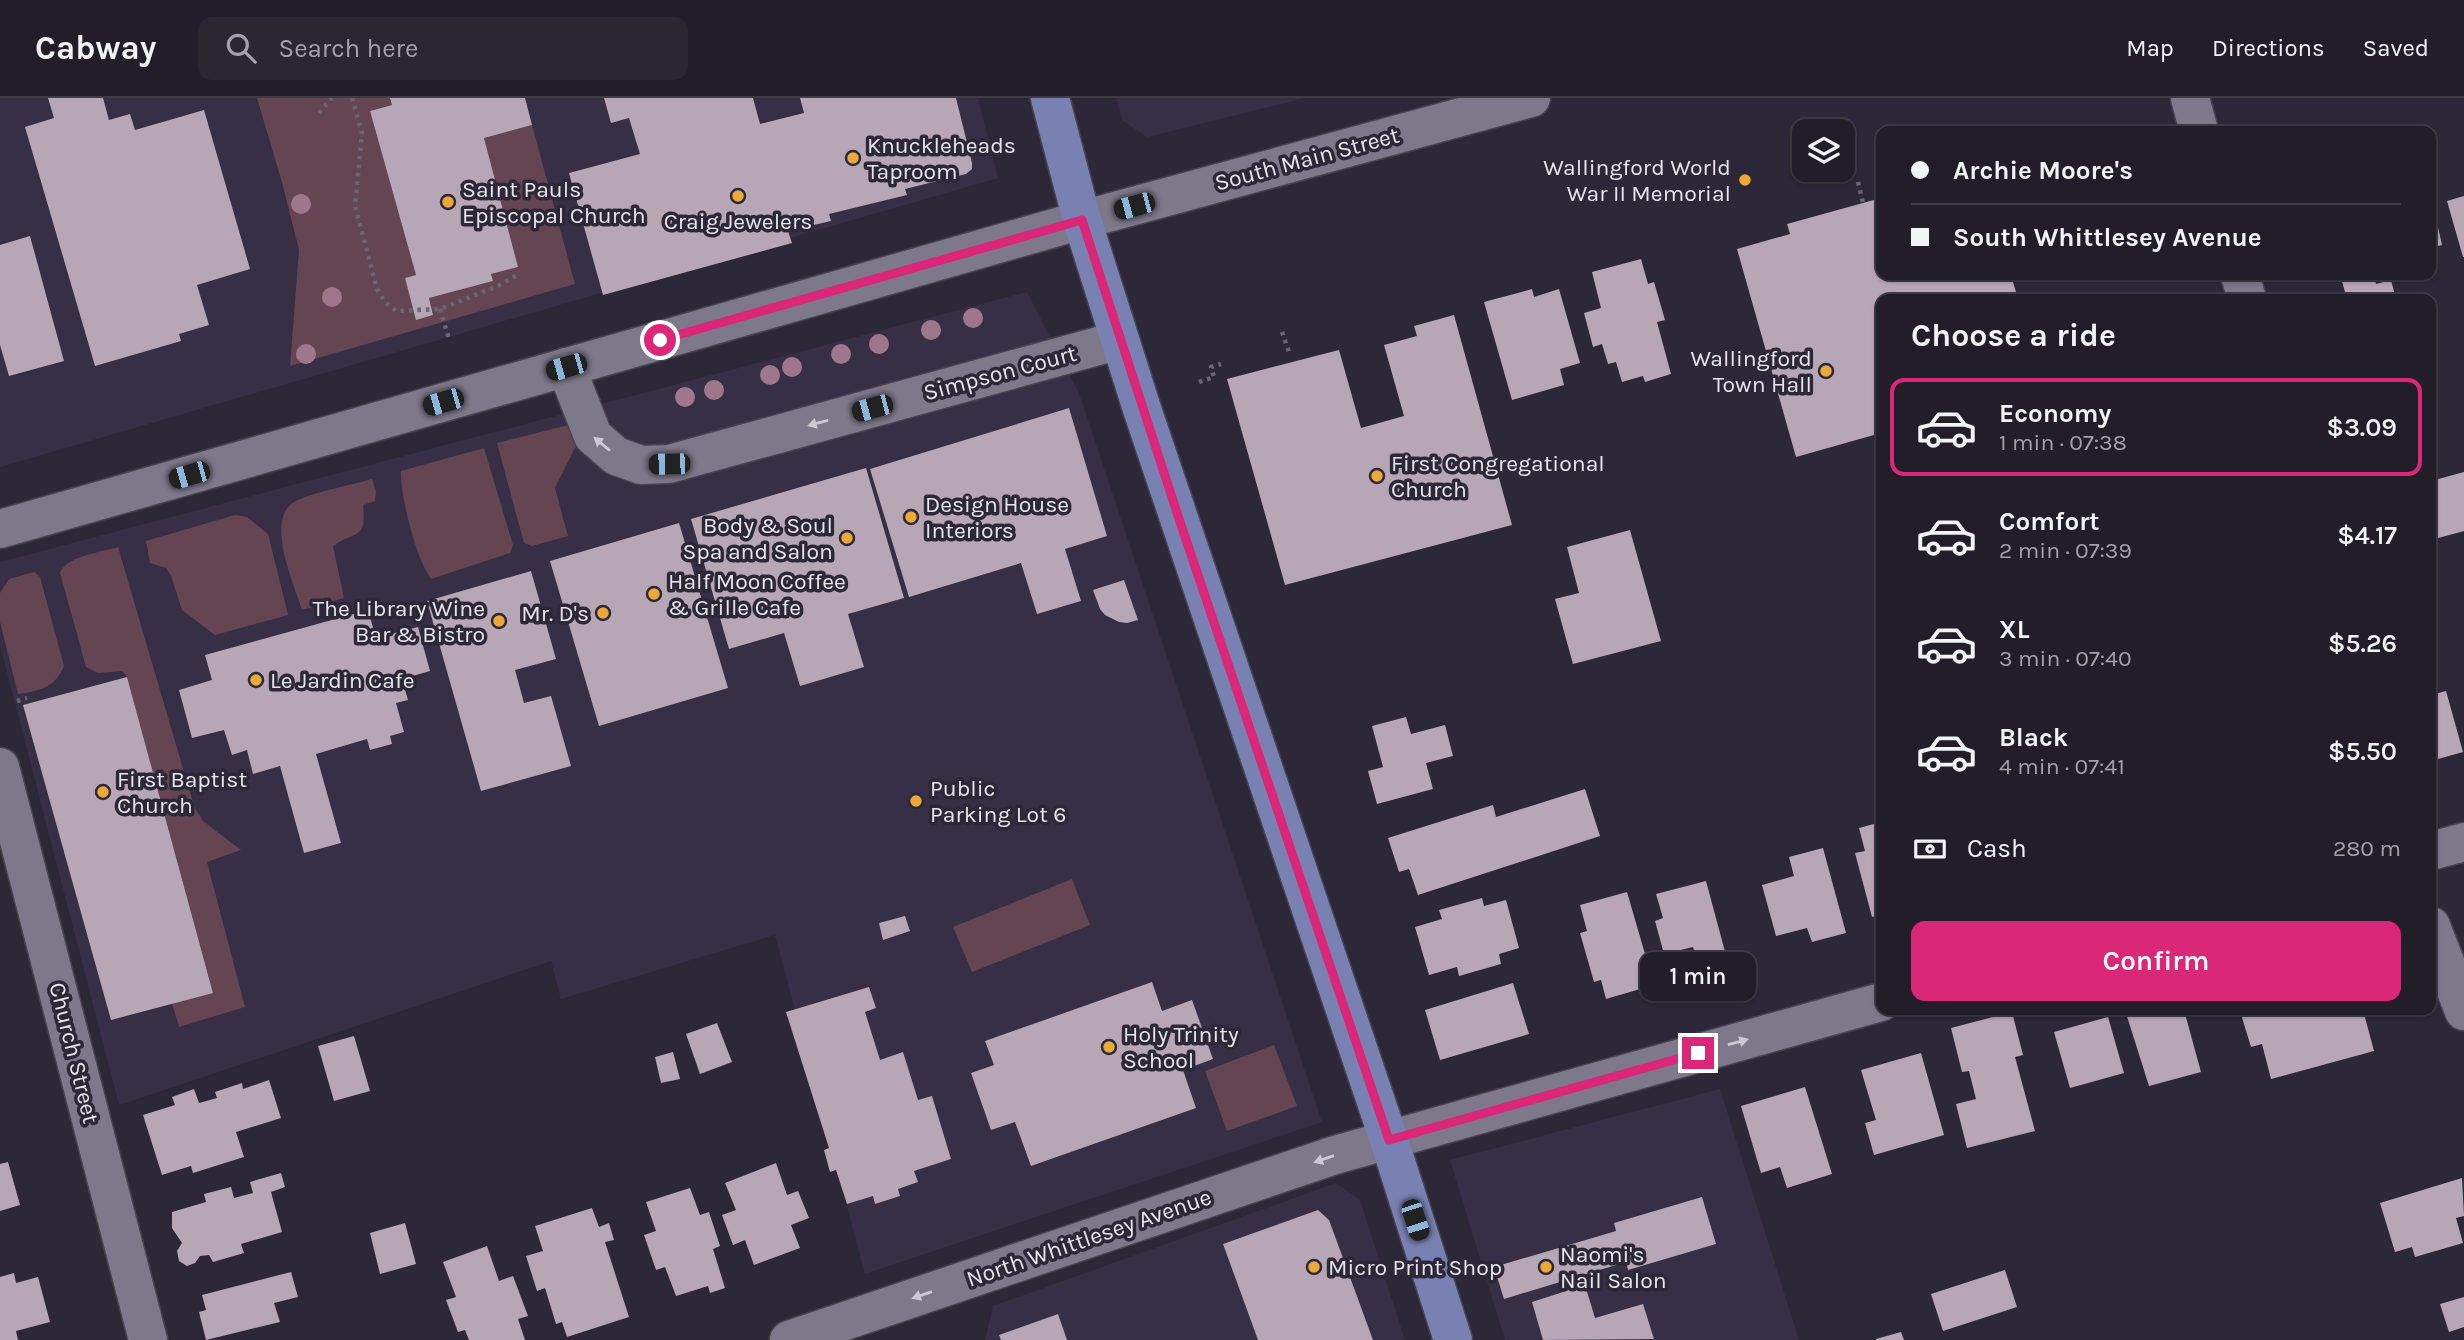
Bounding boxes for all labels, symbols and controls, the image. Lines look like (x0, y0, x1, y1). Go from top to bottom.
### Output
search box (198, 17, 688, 80)
text: Cabway (35, 29, 156, 67)
icon: search (222, 29, 260, 67)
text: Search here (278, 33, 418, 64)
text: Map (2126, 34, 2174, 62)
text: Directions (2212, 34, 2325, 62)
text: Saved (2363, 34, 2429, 62)
map controls (1792, 119, 1855, 182)
button: layers (1792, 119, 1855, 182)
street label: South Main Street (1212, 121, 1403, 197)
place label: Knuckleheads Taproom (867, 132, 1016, 185)
marker: Knuckleheads Taproom (845, 150, 861, 166)
place label: Wallingford World War II Memorial (1543, 154, 1731, 207)
text: Archie Moore's (1953, 155, 2133, 186)
marker: Wallingford World War II Memorial (1737, 172, 1753, 188)
place label: Saint Pauls Episcopal Church (462, 176, 646, 229)
marker: Craig Jewelers (730, 188, 746, 204)
car (1111, 190, 1158, 222)
marker: Saint Pauls Episcopal Church (440, 194, 456, 210)
place label: Craig Jewelers (664, 208, 812, 235)
text: South Whittlesey Avenue (1953, 222, 2262, 253)
text: Choose a ride (1911, 317, 2116, 354)
route start (644, 324, 676, 356)
street label: Simpson Court (921, 340, 1080, 406)
place label: Wallingford Town Hall (1691, 345, 1812, 398)
car (543, 351, 590, 383)
marker: Wallingford Town Hall (1818, 363, 1834, 379)
car (420, 386, 467, 418)
car (849, 392, 896, 424)
icon: car (1915, 396, 1978, 459)
text: Economy (1999, 398, 2111, 429)
text: $3.09 (2326, 412, 2397, 443)
one-way arrow (807, 418, 829, 429)
text: 1 min · 07:38 (1999, 429, 2127, 456)
one-way arrow (594, 437, 611, 452)
place label: First Congregational Church (1391, 450, 1605, 503)
car (648, 453, 691, 475)
car (166, 459, 213, 491)
marker: First Congregational Church (1369, 468, 1385, 484)
place label: Design House Interiors (925, 491, 1069, 544)
icon: car (1915, 504, 1978, 567)
text: Comfort (1999, 506, 2100, 537)
marker: Design House Interiors (903, 509, 919, 525)
place label: Body & Soul Spa and Salon (682, 512, 833, 565)
text: $4.17 (2337, 520, 2397, 551)
marker: Body & Soul Spa and Salon (839, 530, 855, 546)
text: 2 min · 07:39 (1999, 537, 2132, 564)
place label: Half Moon Coffee & Grille Cafe (668, 568, 846, 621)
marker: Half Moon Coffee & Grille Cafe (646, 586, 662, 602)
place label: The Library Wine Bar & Bistro (313, 595, 485, 648)
place label: Mr. D's (521, 600, 589, 627)
marker: Mr. D's (595, 605, 611, 621)
icon: car (1915, 612, 1978, 675)
marker: The Library Wine Bar & Bistro (491, 613, 507, 629)
text: XL (1999, 614, 2030, 645)
text: $5.26 (2328, 628, 2397, 659)
text: 3 min · 07:40 (1999, 645, 2132, 672)
place label: Le Jardin Cafe (270, 667, 415, 694)
marker: Le Jardin Cafe (248, 672, 264, 688)
icon: car (1915, 720, 1978, 783)
text: Black (1999, 722, 2068, 753)
text: $5.50 (2328, 736, 2397, 767)
text: 4 min · 07:41 (1999, 753, 2125, 780)
place label: First Baptist Church (117, 766, 247, 819)
place label: Public Parking Lot 6 (930, 775, 1066, 828)
marker: First Baptist Church (95, 784, 111, 800)
marker: Public Parking Lot 6 (908, 793, 924, 809)
icon: cash (1911, 830, 1949, 868)
text: Cash (1967, 833, 2027, 864)
text: 280 m (2333, 835, 2401, 862)
button: Confirm (1911, 921, 2401, 1001)
callout: 1 min (1640, 951, 1756, 1000)
text: 1 min (1669, 963, 1727, 990)
street label: Church Street (43, 980, 105, 1127)
place label: Holy Trinity School (1123, 1021, 1239, 1074)
one-way arrow (1727, 1036, 1749, 1047)
route end (1682, 1037, 1714, 1069)
marker: Holy Trinity School (1101, 1039, 1117, 1055)
one-way arrow (1313, 1154, 1334, 1165)
street label: North Whittlesey Avenue (963, 1183, 1215, 1293)
car (1399, 1197, 1432, 1243)
place label: Naomi's Nail Salon (1560, 1241, 1667, 1294)
place label: Micro Print Shop (1328, 1254, 1502, 1281)
marker: Micro Print Shop (1306, 1259, 1322, 1275)
marker: Naomi's Nail Salon (1538, 1259, 1554, 1275)
one-way arrow (912, 1290, 933, 1301)

